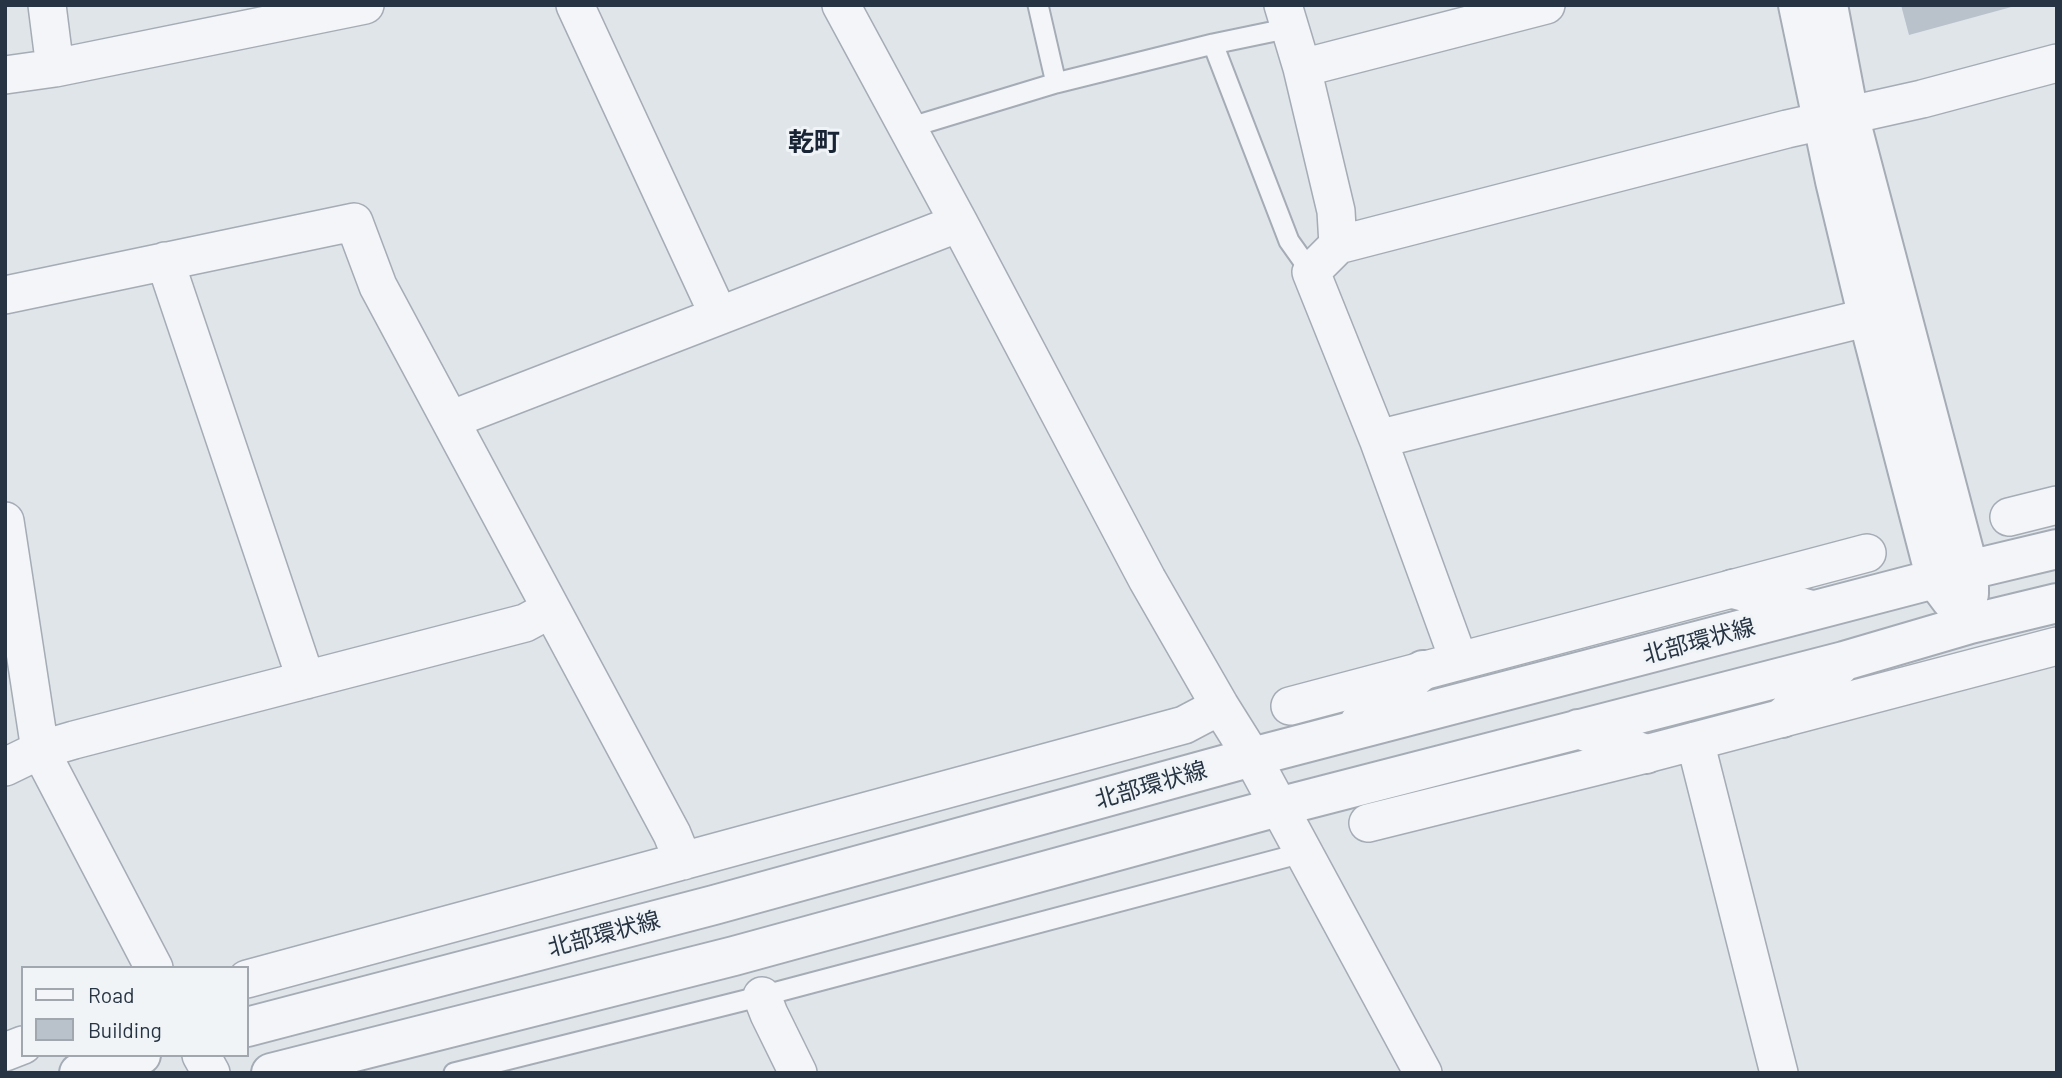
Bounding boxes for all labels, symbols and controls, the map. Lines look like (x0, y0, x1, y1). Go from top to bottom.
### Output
district label: 乾町 (788, 126, 840, 158)
street label: 北部環状線 (1640, 613, 1758, 669)
street label: 北部環状線 (1092, 756, 1210, 814)
street label: 北部環状線 (545, 906, 663, 962)
legend (21, 966, 248, 1057)
text: Road (88, 982, 134, 1007)
text: Building (88, 1017, 162, 1042)

